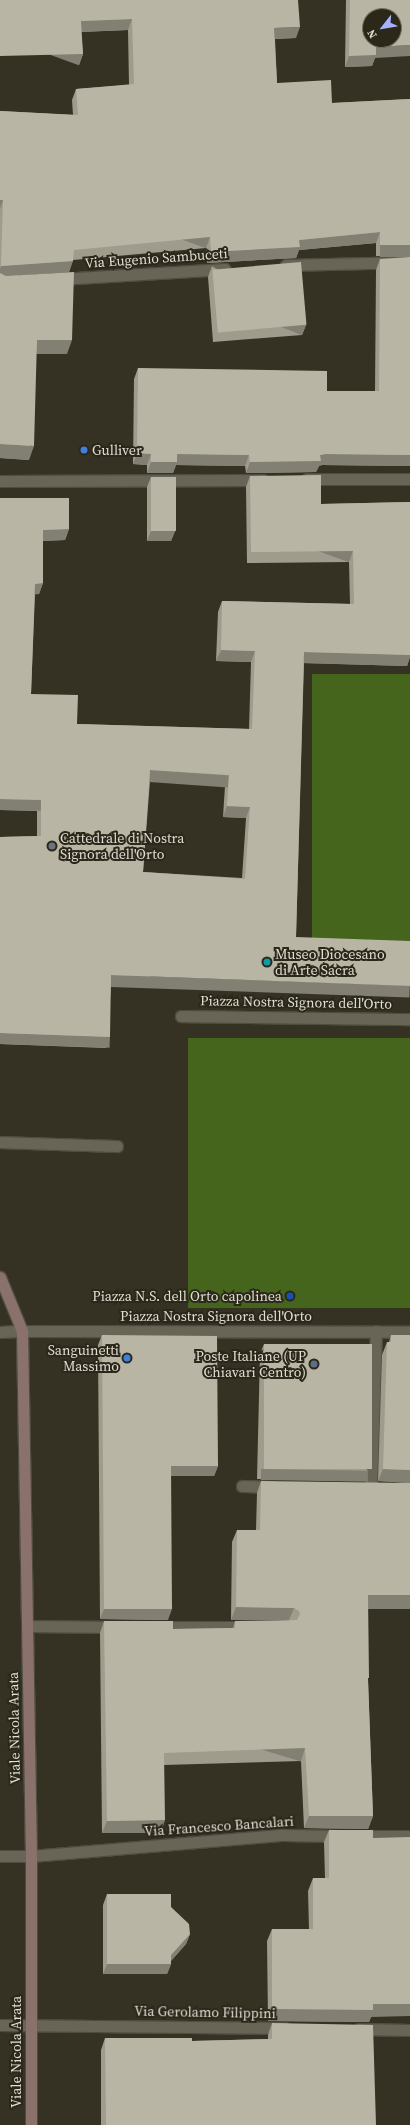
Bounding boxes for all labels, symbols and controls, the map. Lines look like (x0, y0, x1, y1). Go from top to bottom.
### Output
north arrow (362, 8, 402, 48)
text: N (364, 27, 381, 41)
street label: Via Eugenio Sambuceti (84, 245, 228, 271)
place label: Gulliver (92, 442, 142, 458)
marker: Gulliver (79, 445, 89, 455)
place label: Cattedrale di Nostra Signora dell'Orto (60, 830, 184, 862)
marker: Cattedrale di Nostra Signora dell'Orto (47, 841, 57, 851)
place label: Museo Diocesano di Arte Sacra (275, 946, 385, 978)
marker: Museo Diocesano di Arte Sacra (262, 957, 272, 967)
street label: Piazza Nostra Signora dell'Orto (200, 992, 392, 1012)
place label: Piazza N.S. dell Orto capolinea (92, 1288, 282, 1304)
marker: Piazza N.S. dell Orto capolinea (285, 1291, 295, 1301)
street label: Piazza Nostra Signora dell'Orto (120, 1308, 312, 1324)
place label: Sanguinetti Massimo (48, 1342, 119, 1374)
place label: Poste Italiane (UP Chiavari Centro) (196, 1348, 306, 1380)
marker: Sanguinetti Massimo (122, 1353, 132, 1363)
marker: Poste Italiane (UP Chiavari Centro) (309, 1359, 319, 1369)
street label: Viale Nicola Arata (5, 1672, 23, 1784)
street label: Via Francesco Bancalari (144, 1812, 294, 1840)
street label: Viale Nicola Arata (8, 1996, 24, 2108)
street label: Via Gerolamo Filippini (134, 2002, 276, 2022)

